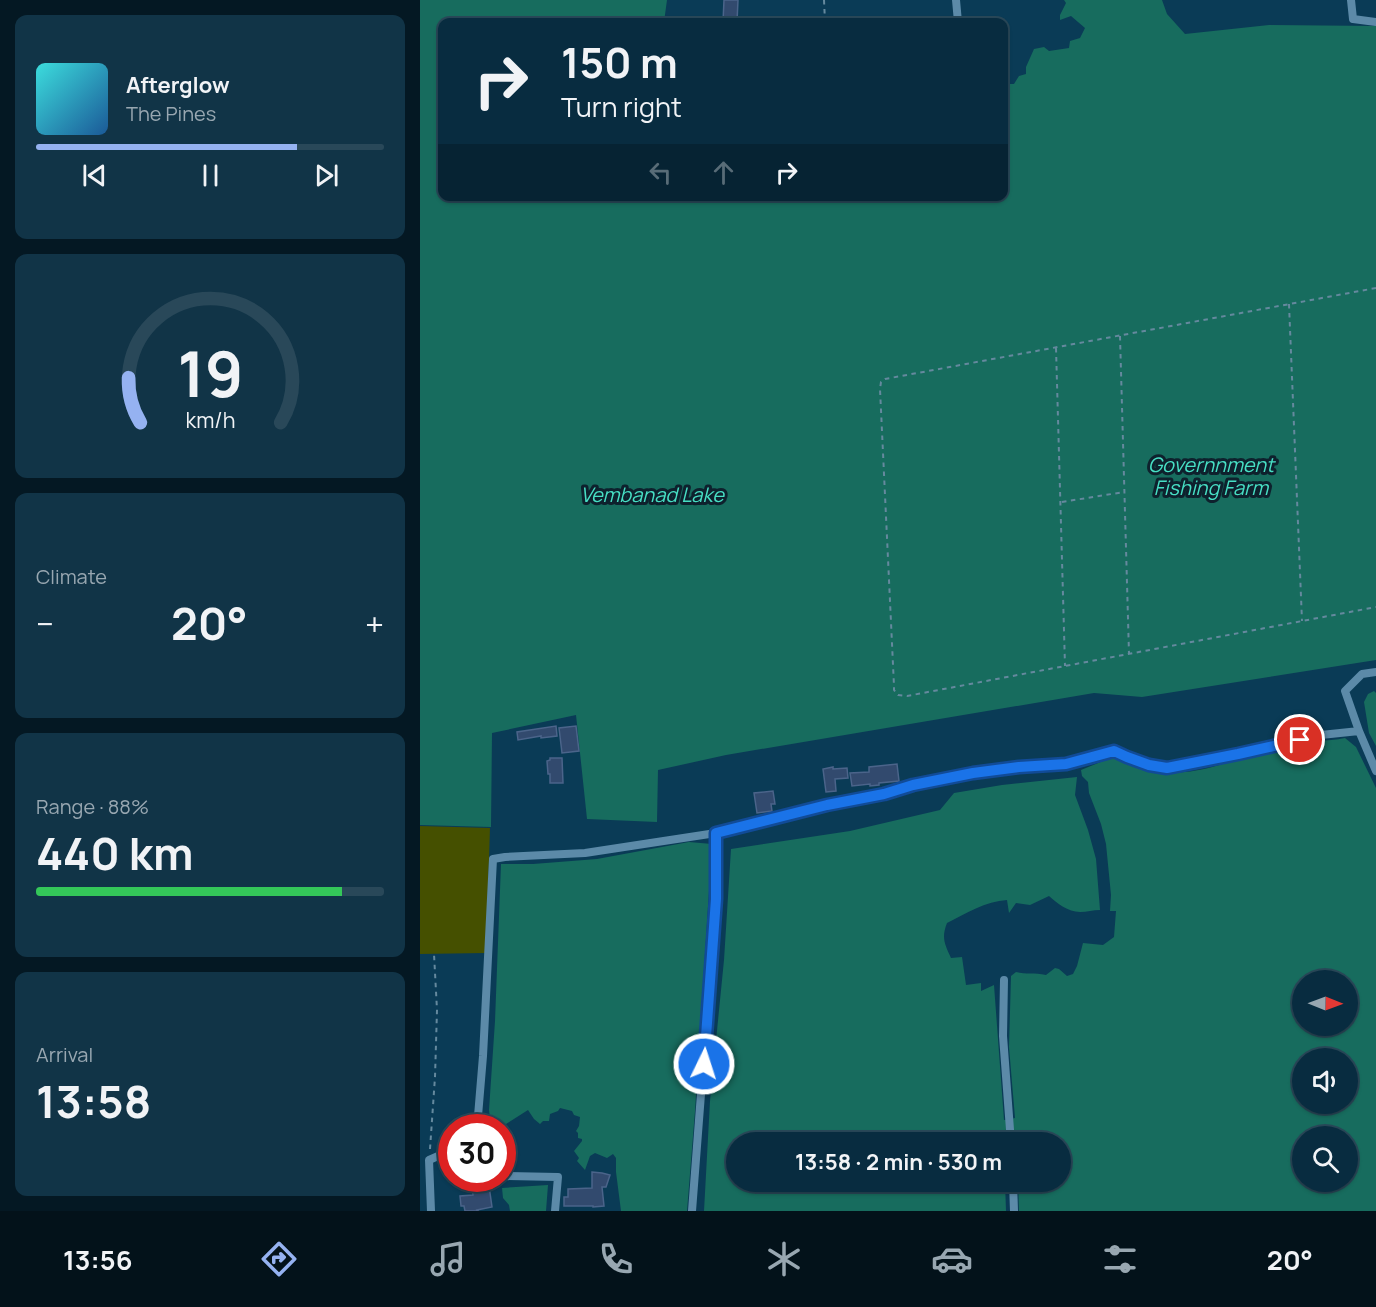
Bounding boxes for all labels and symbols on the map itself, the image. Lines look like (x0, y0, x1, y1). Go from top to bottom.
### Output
water label: Governnment Fishing Farm (1148, 451, 1276, 501)
water label: Vembanad Lake (580, 481, 725, 508)
pin (1274, 714, 1325, 765)
north arrow (1292, 970, 1358, 1036)
position arrow (672, 1032, 736, 1096)
speed limit sign: 30 (438, 1114, 516, 1192)

